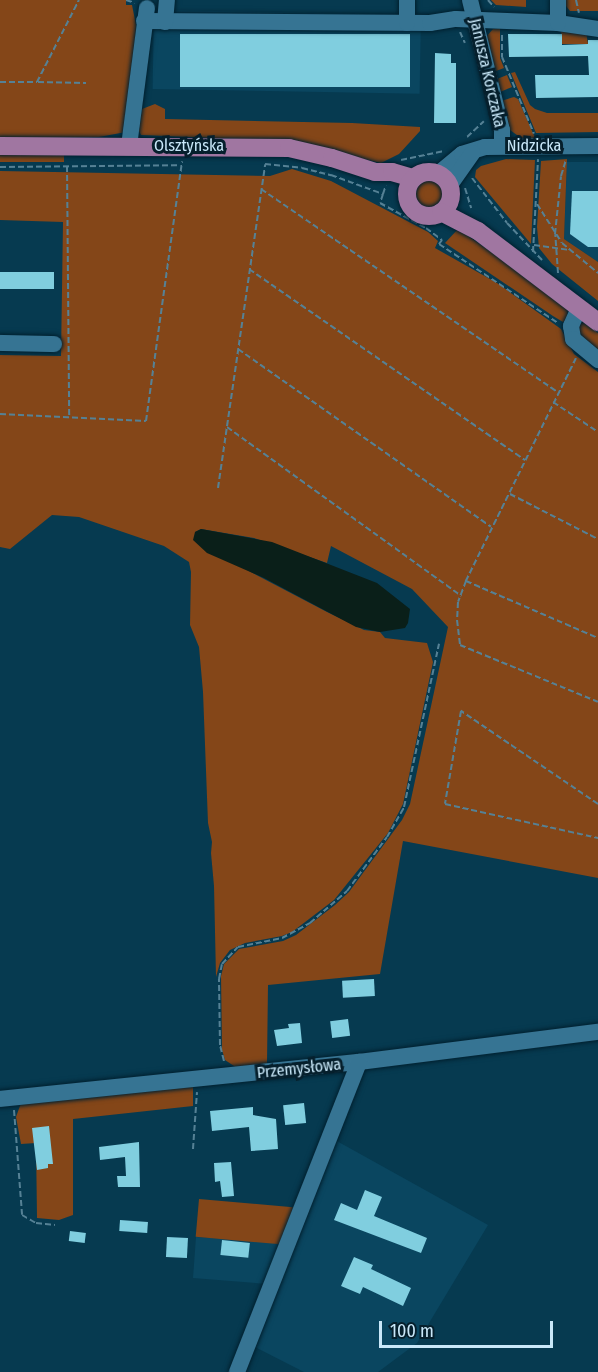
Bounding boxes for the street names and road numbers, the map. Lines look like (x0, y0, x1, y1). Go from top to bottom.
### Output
street label: Janusza Korczaka (465, 17, 509, 129)
street label: Olsztyńska (154, 136, 224, 156)
street label: Nidzicka (507, 136, 561, 156)
street label: Przemysłowa (256, 1055, 342, 1083)

